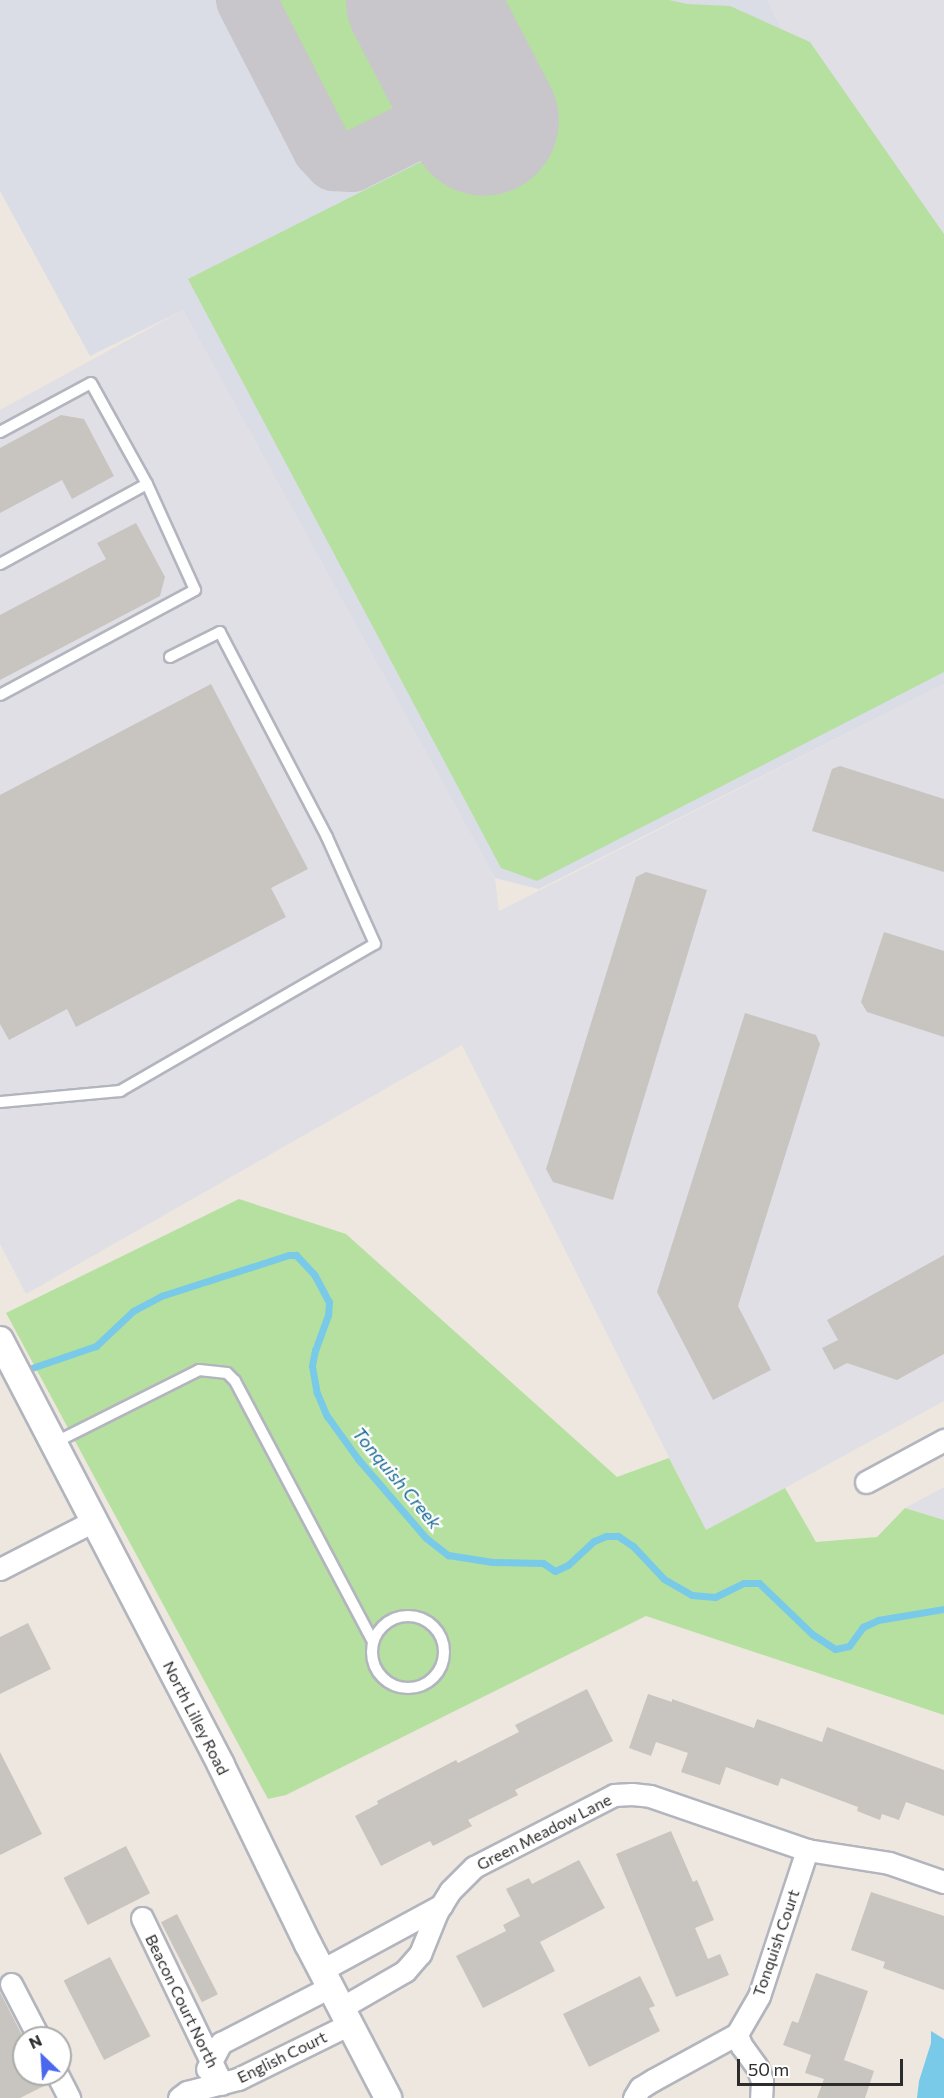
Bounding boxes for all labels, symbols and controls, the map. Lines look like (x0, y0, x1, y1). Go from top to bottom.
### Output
water label: Tonquish Creek (348, 1423, 446, 1533)
street label: North Lilley Road (159, 1658, 233, 1778)
street label: Green Meadow Lane (473, 1790, 615, 1874)
street label: Tonquish Court (749, 1887, 803, 1999)
street label: Beacon Court North (141, 1931, 223, 2071)
north arrow (12, 2026, 72, 2086)
street label: English Court (234, 2027, 330, 2087)
text: N (26, 2030, 44, 2052)
scale bar (740, 2047, 906, 2085)
text: 50 m (748, 2058, 789, 2080)

